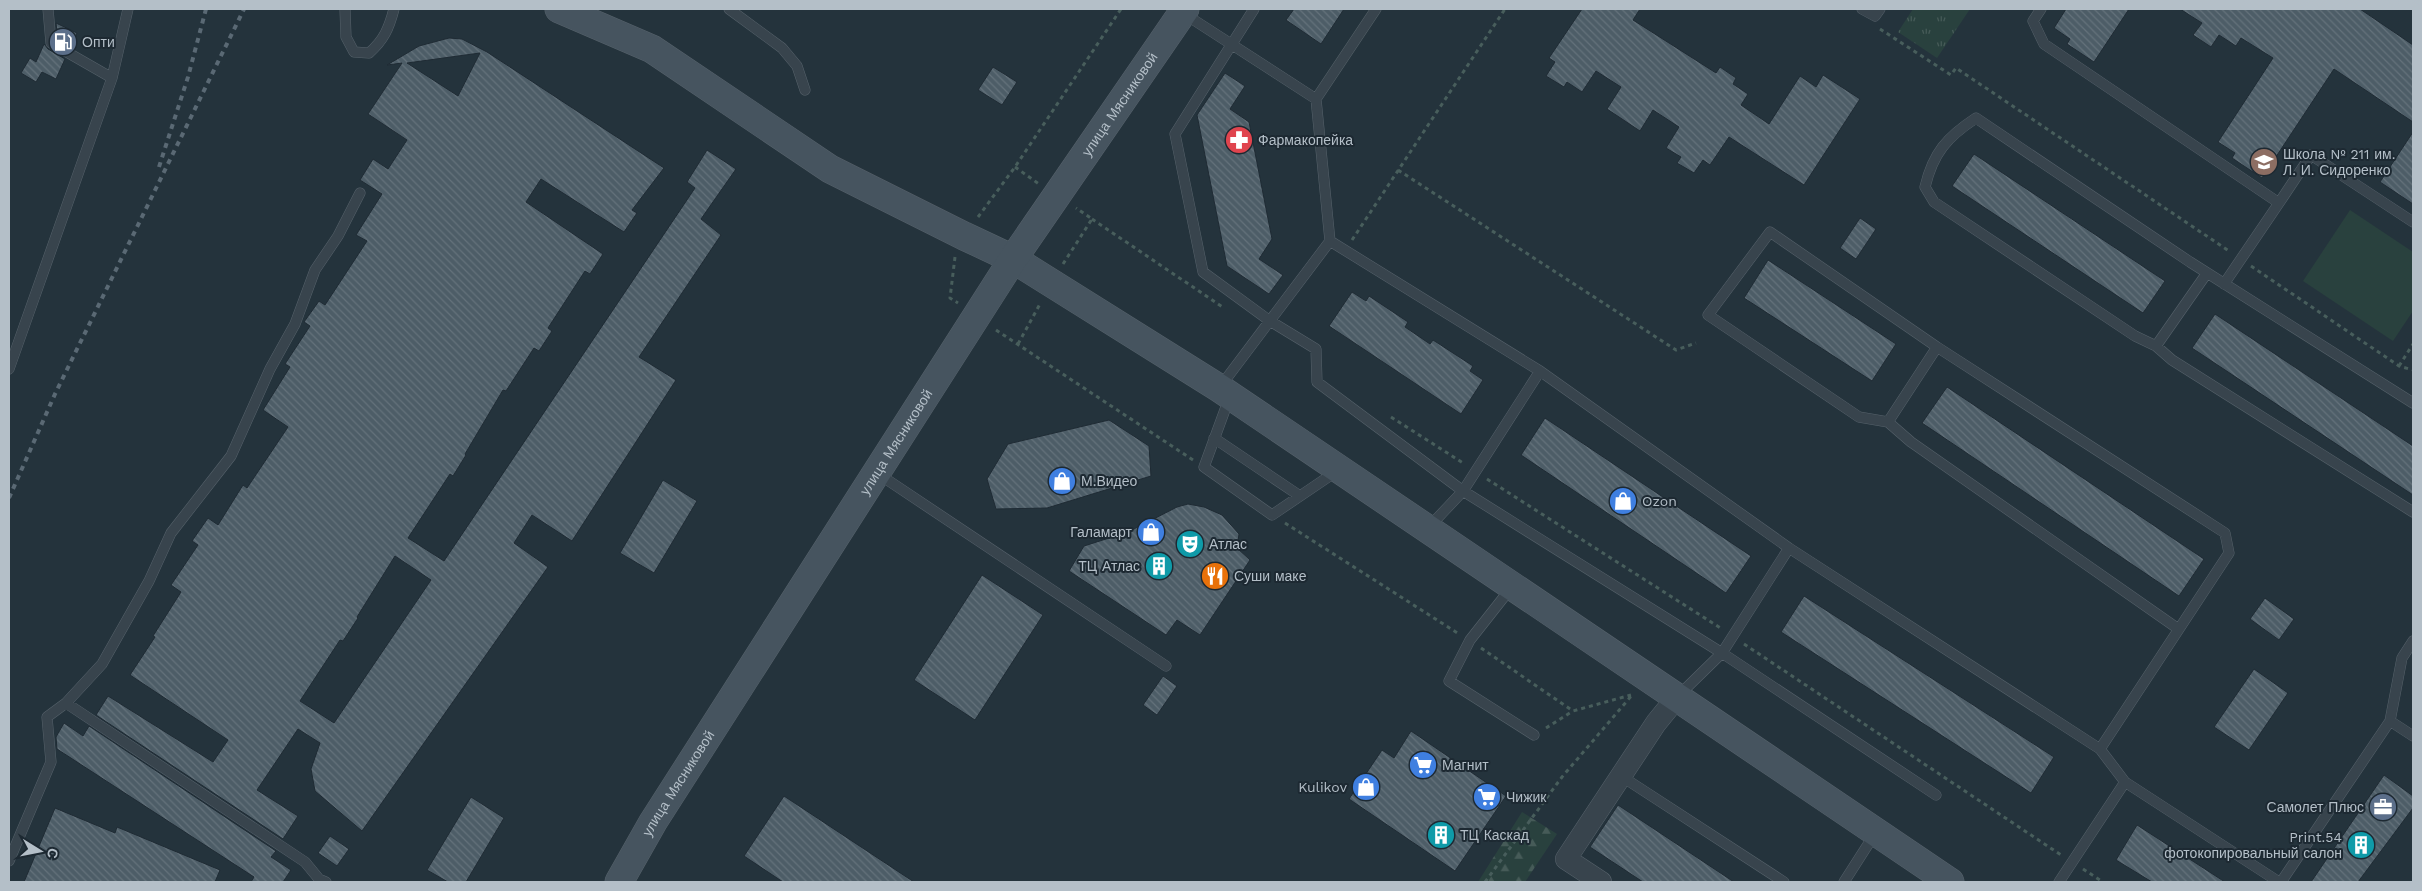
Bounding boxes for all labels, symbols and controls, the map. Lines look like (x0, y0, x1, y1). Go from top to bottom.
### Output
fuel station icon: Опти (48, 27, 78, 57)
place label: Опти (82, 34, 115, 50)
street label: улица Мясниковой (1078, 49, 1161, 159)
pharmacy icon: Фармакопейка (1224, 125, 1254, 155)
place label: Фармакопейка (1258, 132, 1353, 148)
place label: Школа № 211 им. Л. И. Сидоренко (2283, 146, 2395, 178)
school or university icon: Школа № 211 им. Л. И. Сидоренко (2249, 147, 2279, 177)
street label: улица Мясниковой (856, 386, 936, 498)
shop icon: М.Видео (1047, 466, 1077, 496)
place label: М.Видео (1081, 473, 1137, 489)
shop icon: Ozon (1608, 486, 1638, 516)
place label: Ozon (1642, 493, 1677, 509)
shop icon: Галамарт (1136, 517, 1166, 547)
place label: Галамарт (1070, 524, 1133, 540)
theatre icon: Атлас (1175, 529, 1205, 559)
place label: Атлас (1209, 536, 1247, 552)
building icon: ТЦ Атлас (1144, 551, 1174, 581)
place label: ТЦ Атлас (1078, 558, 1140, 574)
restaurant icon: Суши маке (1200, 561, 1230, 591)
place label: Суши маке (1234, 568, 1307, 584)
street label: улица Мясниковой (639, 727, 717, 839)
supermarket icon: Магнит (1408, 750, 1438, 780)
place label: Магнит (1442, 757, 1489, 773)
shop icon: Kulikov (1351, 772, 1381, 802)
place label: Kulikov (1298, 779, 1348, 795)
supermarket icon: Чижик (1472, 782, 1502, 812)
place label: Чижик (1506, 789, 1547, 805)
office icon: Самолет Плюс (2368, 792, 2398, 822)
place label: Самолет Плюс (2266, 799, 2364, 815)
building icon: ТЦ Каскад (1426, 820, 1456, 850)
north arrow (15, 826, 65, 876)
place label: ТЦ Каскад (1460, 827, 1529, 843)
place label: Print.54 фотокопировальный салон (2164, 829, 2342, 861)
building icon: Print.54 фотокопировальный салон (2346, 830, 2376, 860)
text: С (44, 847, 62, 860)

